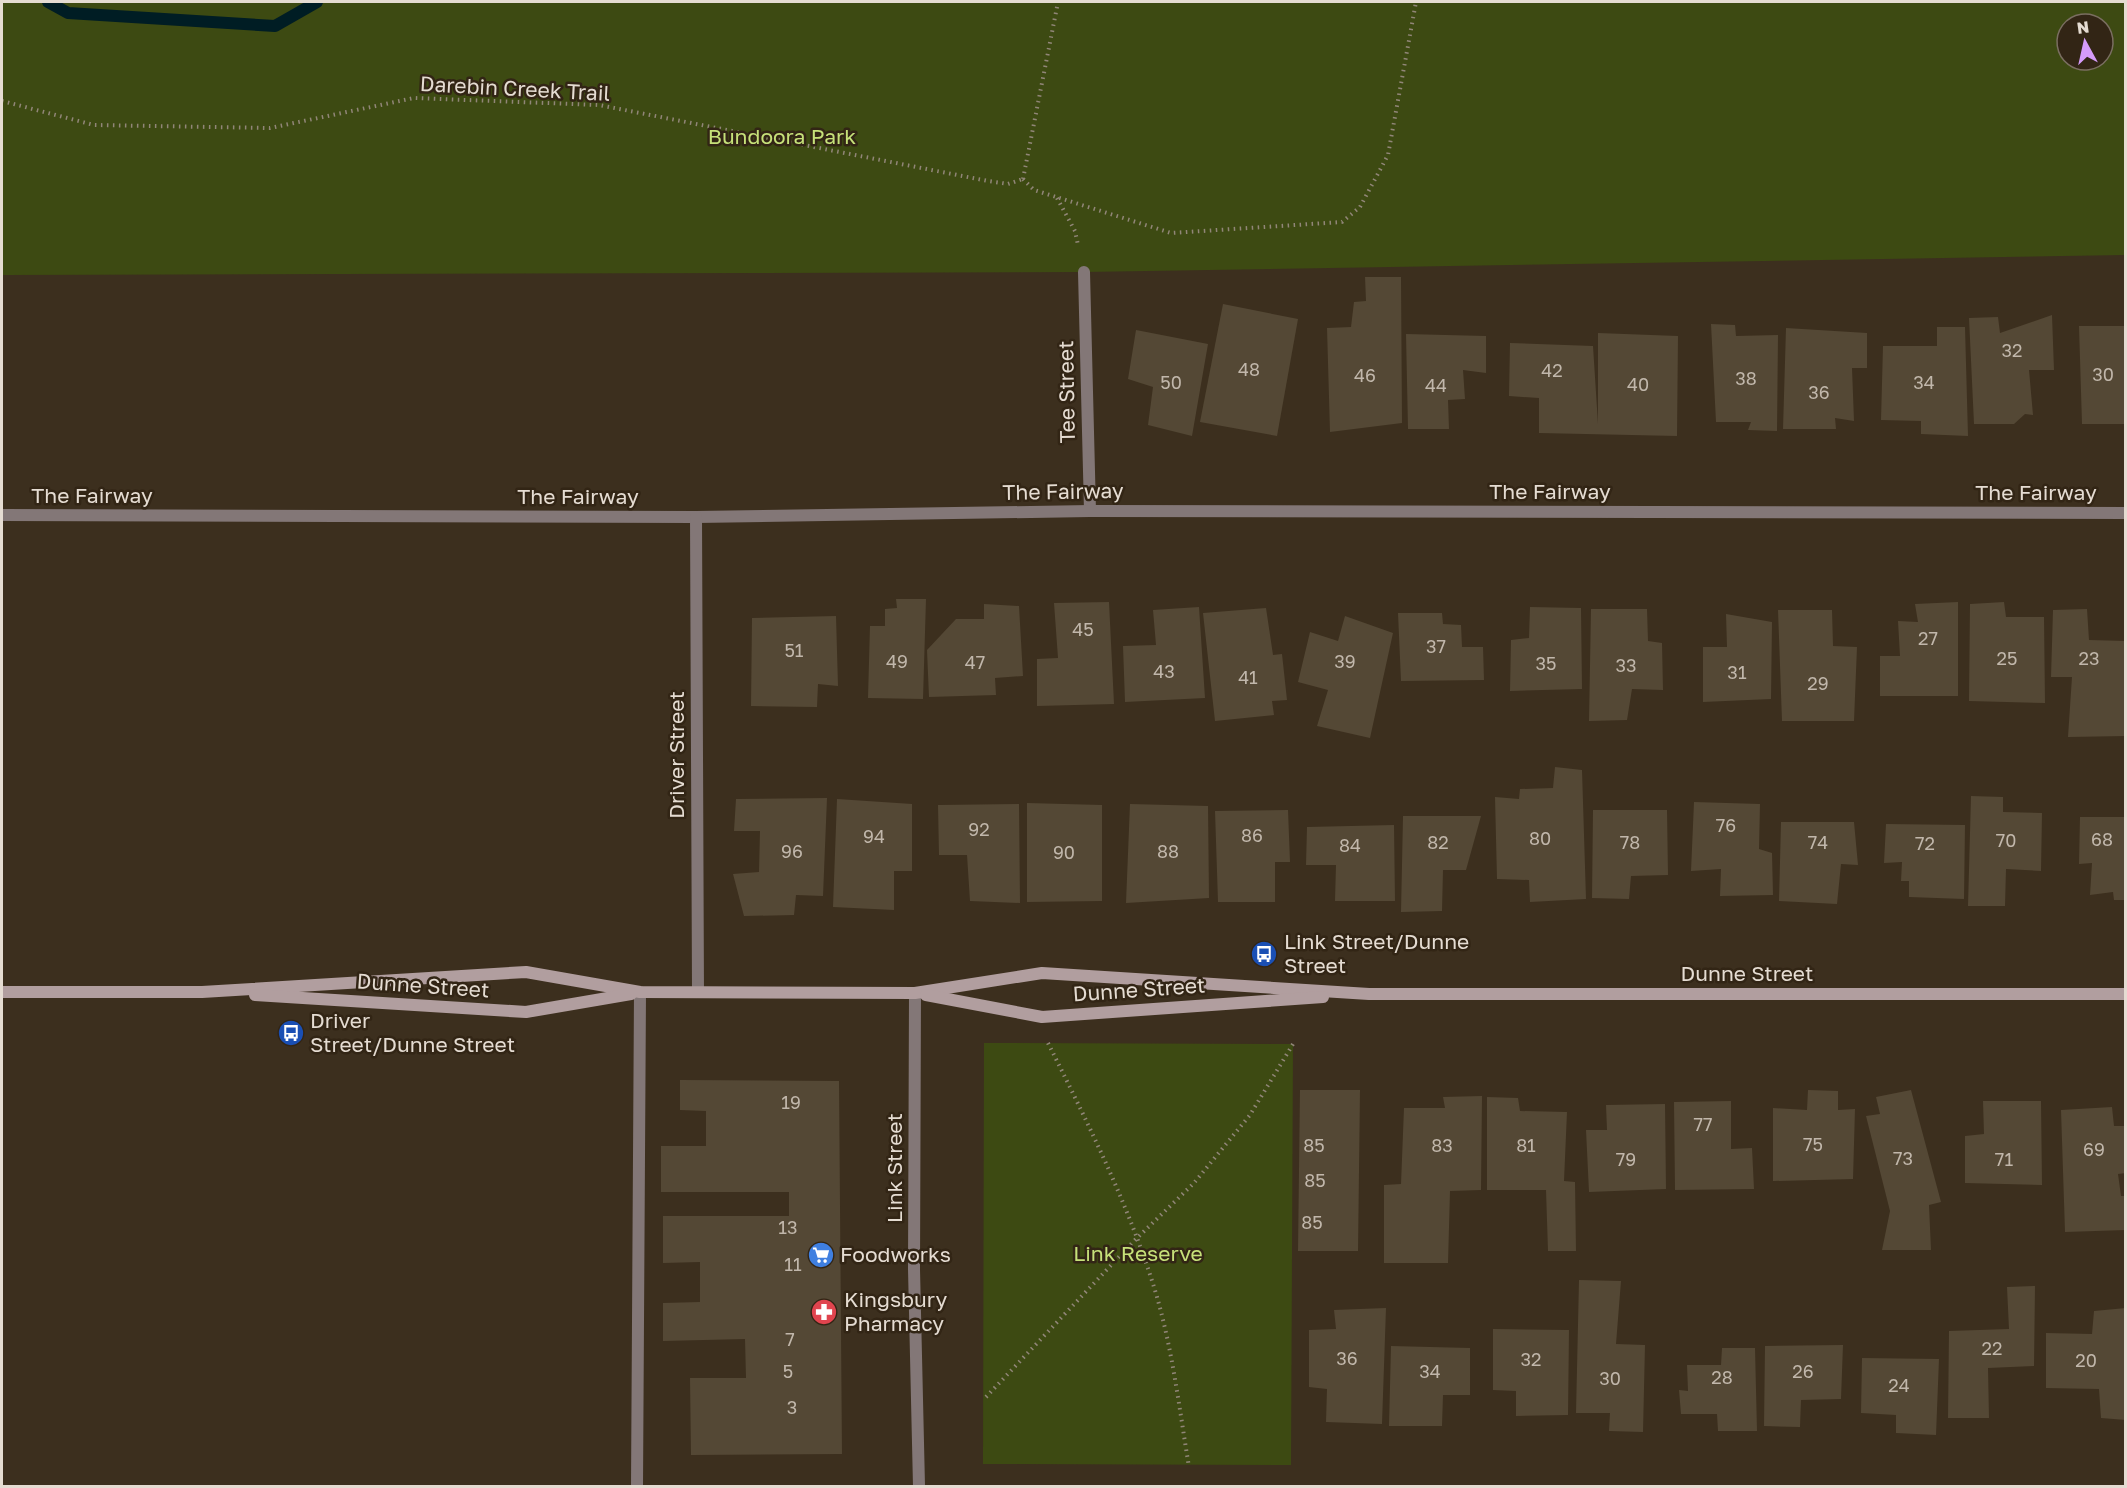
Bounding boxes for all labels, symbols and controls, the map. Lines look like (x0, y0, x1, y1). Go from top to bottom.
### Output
north arrow (2055, 12, 2115, 72)
text: N (2075, 16, 2090, 38)
street label: Darebin Creek Trail (419, 70, 611, 106)
park label: Bundoora Park (708, 123, 856, 149)
house number: 32 (2002, 339, 2022, 361)
street label: Tee Street (1052, 340, 1080, 444)
house number: 48 (1238, 358, 1260, 380)
house number: 42 (1541, 359, 1563, 381)
house number: 30 (2092, 363, 2114, 385)
house number: 46 (1354, 364, 1376, 386)
house number: 38 (1735, 367, 1757, 389)
house number: 50 (1160, 371, 1182, 393)
house number: 34 (1913, 371, 1935, 393)
house number: 40 (1627, 373, 1649, 395)
house number: 44 (1425, 374, 1447, 396)
house number: 36 (1808, 381, 1830, 403)
street label: The Fairway (1002, 477, 1124, 505)
street label: The Fairway (1489, 478, 1611, 504)
street label: The Fairway (1975, 479, 2097, 505)
street label: The Fairway (31, 482, 153, 508)
street label: The Fairway (517, 483, 639, 509)
house number: 45 (1072, 618, 1094, 640)
house number: 27 (1918, 627, 1938, 649)
house number: 37 (1426, 635, 1446, 657)
house number: 51 (784, 639, 804, 661)
house number: 25 (1997, 647, 2017, 669)
house number: 23 (2079, 647, 2099, 669)
house number: 49 (886, 650, 908, 672)
house number: 39 (1334, 650, 1356, 672)
house number: 47 (965, 651, 985, 673)
house number: 35 (1536, 652, 1556, 674)
house number: 33 (1615, 654, 1637, 676)
house number: 43 (1153, 660, 1175, 682)
house number: 31 (1727, 661, 1747, 683)
house number: 41 (1238, 666, 1258, 688)
house number: 29 (1807, 672, 1829, 694)
street label: Driver Street (663, 691, 689, 819)
house number: 76 (1716, 814, 1736, 836)
house number: 92 (968, 818, 990, 840)
house number: 86 (1241, 824, 1263, 846)
house number: 94 (863, 825, 885, 847)
house number: 80 (1529, 827, 1551, 849)
house number: 68 (2091, 828, 2113, 850)
house number: 70 (1996, 829, 2016, 851)
house number: 82 (1427, 831, 1449, 853)
house number: 78 (1620, 831, 1640, 853)
house number: 74 (1808, 831, 1828, 853)
house number: 72 (1915, 832, 1935, 854)
house number: 84 (1339, 834, 1361, 856)
house number: 96 (781, 840, 803, 862)
house number: 88 (1157, 840, 1179, 862)
house number: 90 (1053, 841, 1075, 863)
place label: Link Street/Dunne Street (1284, 928, 1469, 978)
bus stop icon: Link Street/Dunne Street (1249, 939, 1279, 969)
street label: Dunne Street (1681, 960, 1813, 986)
street label: Dunne Street (356, 967, 490, 1003)
street label: Dunne Street (1072, 971, 1206, 1007)
place label: Driver Street/Dunne Street (310, 1007, 515, 1057)
bus stop icon: Driver Street/Dunne Street (276, 1018, 306, 1048)
house number: 19 (781, 1091, 801, 1113)
street label: Link Street (881, 1113, 907, 1223)
house number: 77 (1693, 1113, 1713, 1135)
house number: 75 (1803, 1133, 1823, 1155)
house number: 85 (1303, 1134, 1325, 1156)
house number: 83 (1431, 1134, 1453, 1156)
house number: 81 (1516, 1134, 1536, 1156)
house number: 69 (2083, 1138, 2105, 1160)
house number: 73 (1893, 1147, 1913, 1169)
house number: 79 (1616, 1148, 1636, 1170)
house number: 71 (1995, 1148, 2013, 1170)
house number: 85 (1304, 1169, 1326, 1191)
house number: 85 (1301, 1211, 1323, 1233)
house number: 13 (778, 1216, 798, 1238)
supermarket icon: Foodworks (806, 1240, 836, 1270)
park label: Link Reserve (1073, 1240, 1203, 1266)
place label: Foodworks (840, 1241, 951, 1267)
house number: 11 (784, 1253, 802, 1275)
place label: Kingsbury Pharmacy (844, 1286, 948, 1336)
pharmacy icon: Kingsbury Pharmacy (809, 1297, 839, 1327)
house number: 7 (785, 1328, 795, 1350)
house number: 22 (1982, 1337, 2002, 1359)
house number: 36 (1336, 1347, 1358, 1369)
house number: 32 (1521, 1348, 1541, 1370)
house number: 20 (2075, 1349, 2097, 1371)
house number: 5 (783, 1360, 793, 1382)
house number: 34 (1419, 1360, 1441, 1382)
house number: 26 (1792, 1360, 1814, 1382)
house number: 28 (1711, 1366, 1733, 1388)
house number: 30 (1599, 1367, 1621, 1389)
house number: 24 (1888, 1374, 1910, 1396)
house number: 3 (787, 1396, 797, 1418)

